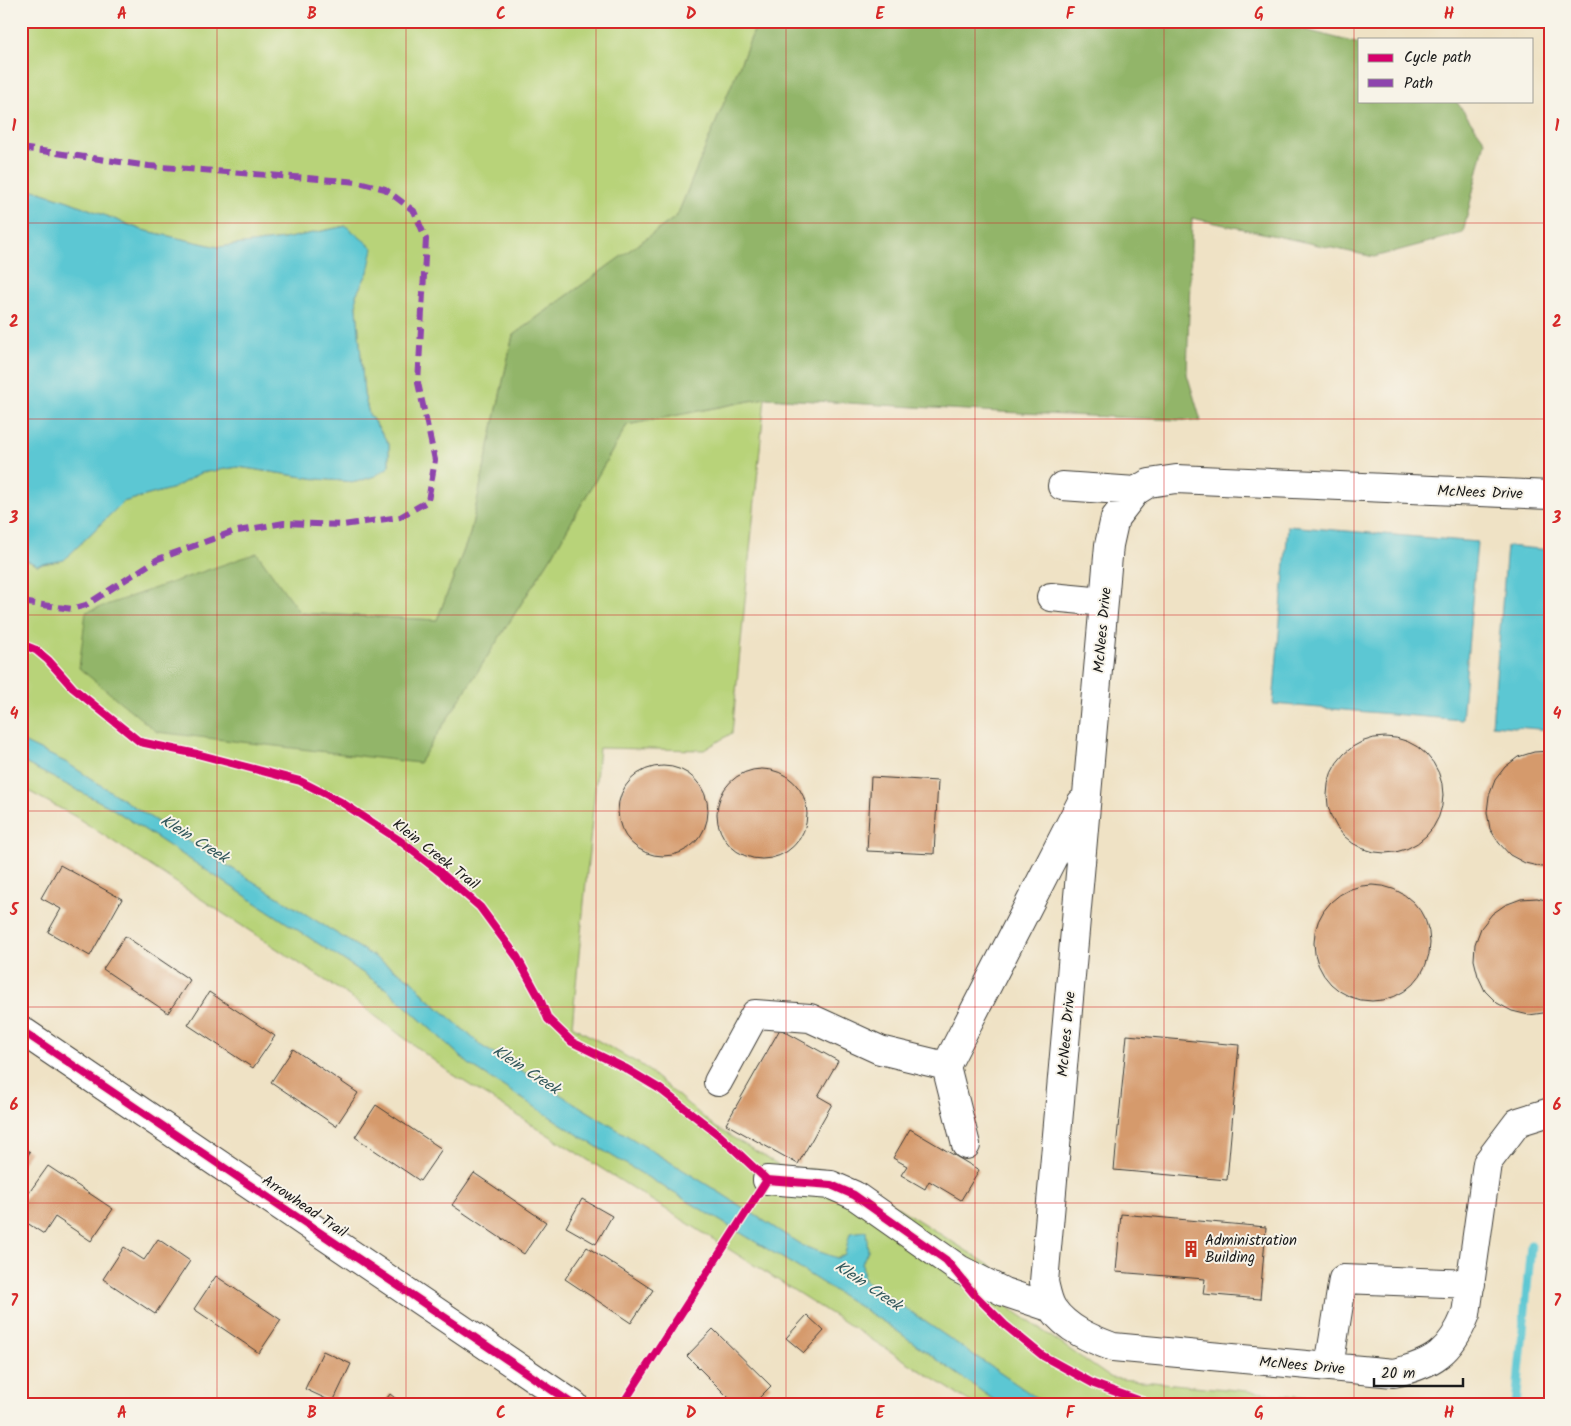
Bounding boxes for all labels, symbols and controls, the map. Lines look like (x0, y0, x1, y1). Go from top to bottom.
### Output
text: A (117, 2, 127, 27)
text: B (307, 2, 317, 27)
text: C (496, 2, 506, 27)
text: D (686, 2, 697, 27)
text: E (876, 2, 886, 27)
text: F (1066, 2, 1076, 27)
text: G (1254, 2, 1264, 27)
text: H (1444, 2, 1454, 27)
legend (1358, 38, 1534, 102)
text: Cycle path (1404, 46, 1471, 70)
text: Path (1404, 72, 1433, 96)
text: 1 (12, 114, 17, 139)
text: 1 (1555, 114, 1560, 139)
text: 2 (9, 310, 19, 335)
text: 2 (1552, 310, 1562, 335)
street label: McNees Drive (1437, 480, 1524, 506)
text: 3 (9, 506, 19, 531)
text: 3 (1552, 506, 1562, 531)
street label: McNees Drive (1087, 586, 1119, 674)
text: 4 (10, 702, 19, 727)
text: 4 (1553, 702, 1562, 727)
water label: Klein Creek (155, 809, 235, 871)
street label: Klein Creek Trail (387, 813, 484, 897)
text: 5 (9, 898, 20, 923)
text: 5 (1552, 898, 1563, 923)
street label: McNees Drive (1051, 990, 1083, 1078)
water label: Klein Creek (487, 1039, 567, 1103)
text: 6 (10, 1093, 19, 1118)
text: 6 (1553, 1093, 1562, 1118)
street label: Arrowhead Trail (257, 1169, 352, 1245)
place label: Administration Building (1205, 1229, 1297, 1270)
building icon: Administration Building (1181, 1239, 1201, 1259)
water label: Klein Creek (830, 1255, 909, 1319)
text: 7 (10, 1289, 18, 1314)
text: 7 (1553, 1289, 1561, 1314)
street label: McNees Drive (1258, 1350, 1346, 1382)
scale bar (1374, 1356, 1462, 1388)
text: 20 m (1381, 1362, 1415, 1386)
text: A (117, 1401, 127, 1426)
text: B (307, 1401, 317, 1426)
text: C (496, 1401, 506, 1426)
text: D (686, 1401, 697, 1426)
text: E (876, 1401, 886, 1426)
text: F (1066, 1401, 1076, 1426)
text: G (1254, 1401, 1264, 1426)
text: H (1444, 1401, 1454, 1426)

